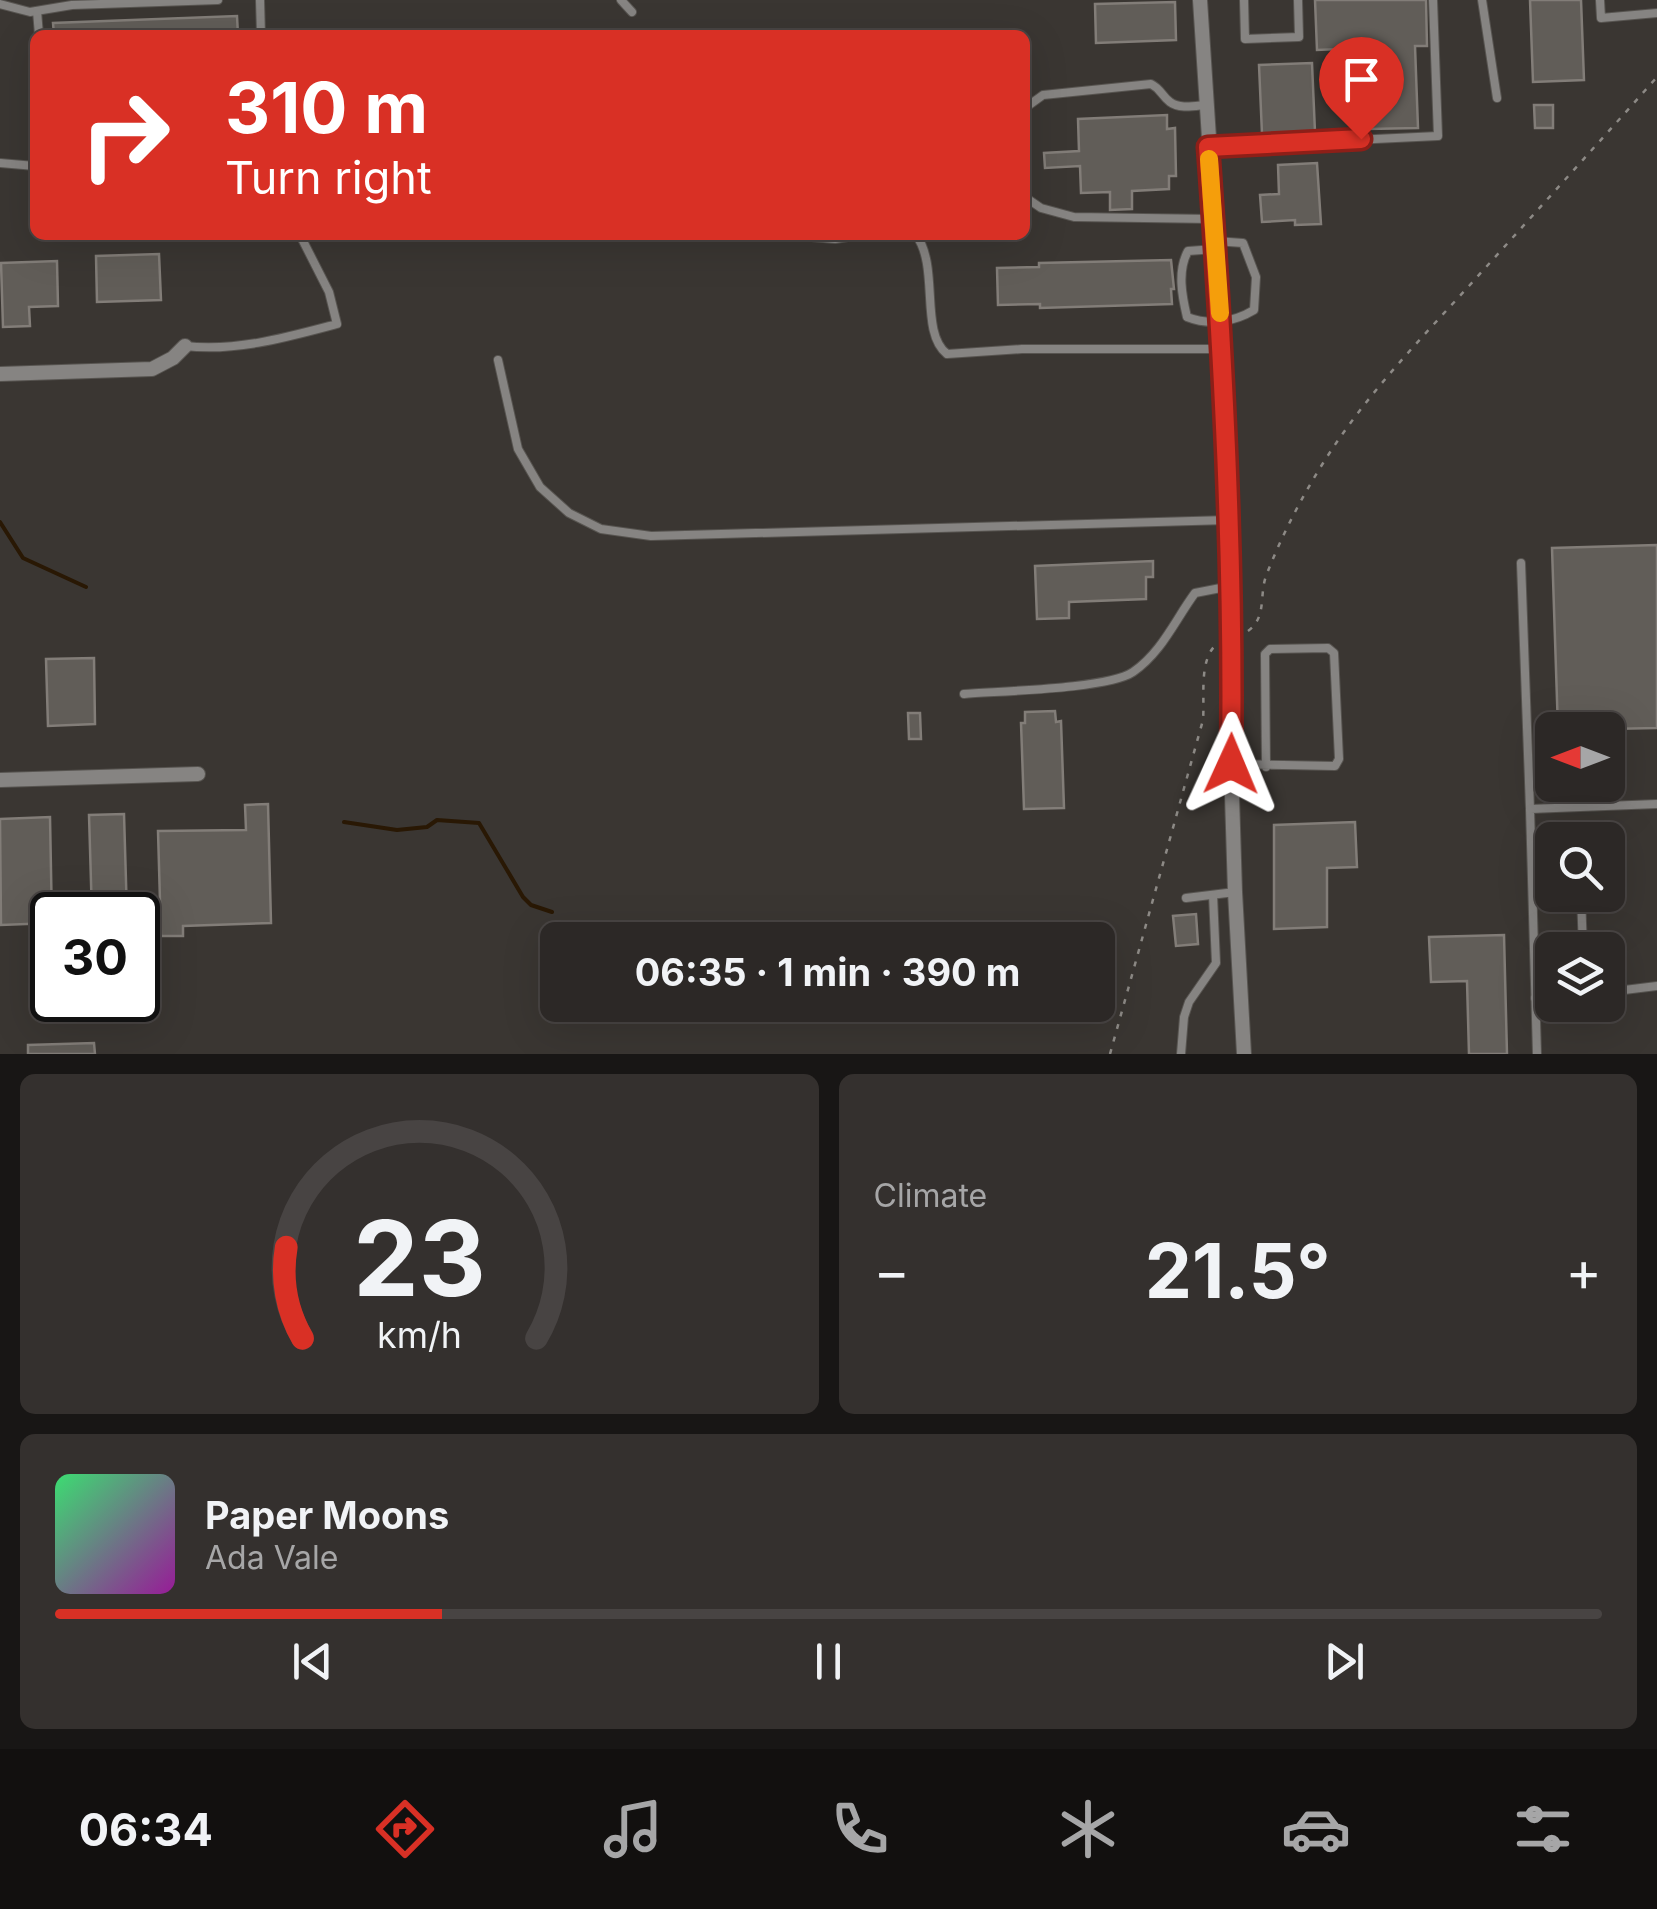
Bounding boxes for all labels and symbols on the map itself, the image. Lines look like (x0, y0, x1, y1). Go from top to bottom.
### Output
pin (1319, 37, 1404, 140)
position arrow (1179, 712, 1283, 816)
north arrow (1535, 712, 1625, 802)
speed limit sign: 30 (30, 892, 160, 1022)

